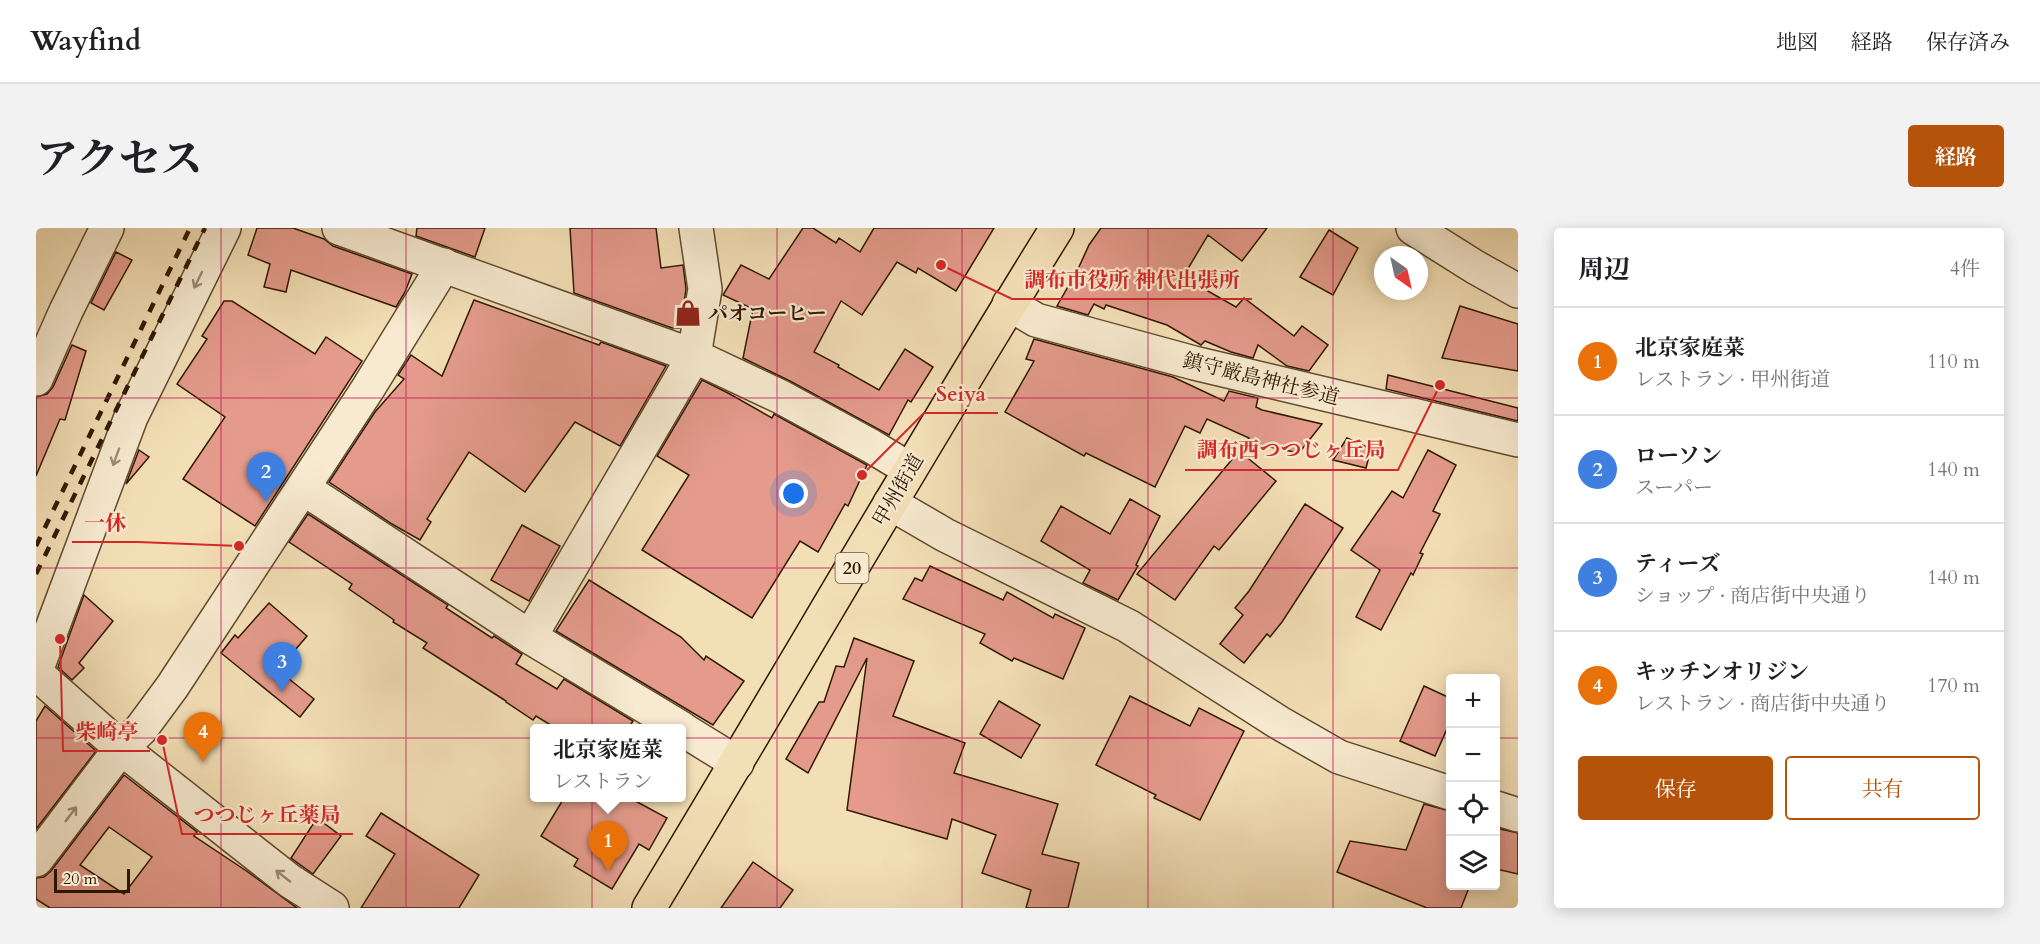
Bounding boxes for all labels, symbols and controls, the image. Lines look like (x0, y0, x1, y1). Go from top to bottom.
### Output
text: Wayfind (30, 22, 141, 60)
text: 地図 (1776, 28, 1818, 57)
text: 経路 (1851, 28, 1893, 57)
text: 保存済み (1926, 28, 2010, 57)
button: 経路 (1908, 125, 2004, 187)
text: アクセス (36, 131, 203, 188)
north arrow (1374, 246, 1428, 300)
text: 周辺 (1578, 252, 1630, 287)
text: 4件 (1950, 255, 1980, 282)
callout: 調布市役所 神代出張所 (1012, 260, 1252, 299)
text: 調布市役所 神代出張所 (1024, 266, 1240, 295)
one-way arrow (192, 271, 203, 289)
shop icon: パオコーヒー (673, 298, 703, 328)
place label: パオコーヒー (708, 300, 826, 327)
text: 北京家庭菜 (1635, 333, 1745, 363)
street label: 鎮守厳島神社参道 (1180, 347, 1342, 411)
text: 1 (1592, 348, 1603, 375)
text: 110 m (1927, 348, 1980, 375)
text: レストラン · 甲州街道 (1635, 366, 1830, 393)
callout: Seiya (924, 374, 998, 413)
text: Seiya (936, 380, 987, 409)
callout: 調布西つつじヶ丘局 (1185, 431, 1398, 470)
text: 調布西つつじヶ丘局 (1197, 436, 1386, 465)
text: ローソン (1635, 441, 1722, 471)
one-way arrow (110, 447, 121, 466)
street label: 甲州街道 (866, 449, 930, 531)
pin: 2 (246, 452, 286, 502)
text: 2 (1592, 456, 1603, 483)
text: 140 m (1927, 456, 1980, 483)
text: スーパー (1635, 474, 1713, 501)
your location (779, 479, 808, 508)
callout: 一休 (72, 503, 138, 542)
text: 一休 (84, 509, 126, 538)
text: ティーズ (1635, 549, 1720, 579)
road number: 20 (836, 553, 868, 583)
text: 3 (1592, 564, 1603, 591)
text: 140 m (1927, 564, 1980, 591)
text: ショップ · 商店街中央通り (1635, 582, 1870, 609)
pin: 3 (262, 642, 302, 692)
text: キッチンオリジン (1635, 657, 1809, 687)
text: 4 (1592, 672, 1603, 699)
text: 170 m (1927, 672, 1980, 699)
map controls (1446, 674, 1500, 890)
button: + (1446, 674, 1500, 728)
text: レストラン · 商店街中央通り (1635, 690, 1890, 717)
callout: 柴崎亭 (63, 712, 150, 751)
pin: 4 (184, 712, 222, 762)
text: 柴崎亭 (76, 718, 139, 747)
popup (530, 724, 686, 802)
button: − (1446, 728, 1500, 782)
text: 北京家庭菜 (553, 735, 663, 765)
button: 保存 (1578, 756, 1773, 820)
button: 共有 (1785, 756, 1980, 820)
text: レストラン (553, 768, 652, 795)
button: locate (1446, 782, 1500, 836)
callout: つつじヶ丘薬局 (182, 795, 353, 834)
text: つつじヶ丘薬局 (194, 801, 341, 830)
one-way arrow (65, 806, 78, 822)
pin: 1 (588, 822, 628, 871)
button: layers (1446, 836, 1500, 890)
scale bar (54, 866, 130, 894)
text: 20 m (63, 868, 97, 890)
one-way arrow (276, 869, 292, 882)

